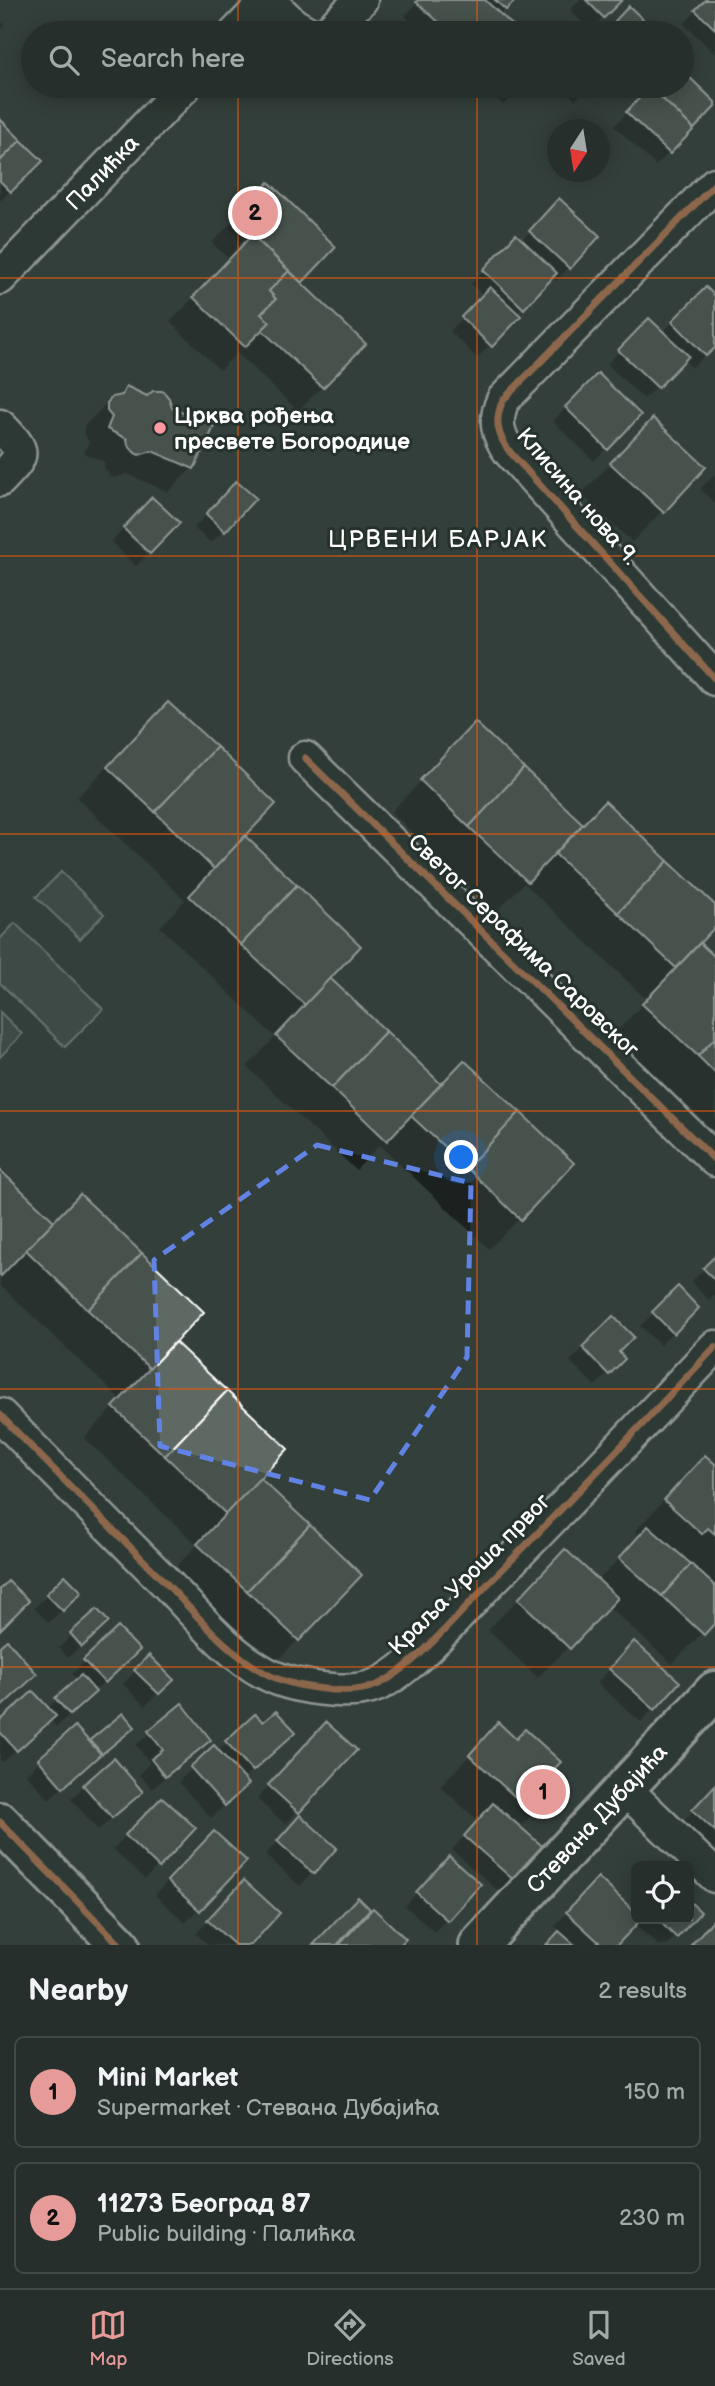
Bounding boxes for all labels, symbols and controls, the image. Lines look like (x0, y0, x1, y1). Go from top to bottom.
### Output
search box (21, 21, 694, 98)
icon: search (45, 41, 83, 79)
text: Search here (101, 44, 245, 75)
north arrow (547, 119, 610, 182)
street label: Палићка (60, 129, 146, 216)
pin: 2 (232, 187, 278, 239)
place label: Црква рођења пресвете Богородице (174, 402, 410, 456)
marker: Црква рођења пресвете Богородице (152, 420, 168, 436)
street label: Клисина нова 9. (510, 422, 644, 571)
district label: ЦРВЕНИ БАРЈАК (328, 525, 548, 554)
street label: Светог Серафима Саровског (402, 828, 645, 1064)
your location (444, 1140, 478, 1174)
street label: Краља Уроша првог (383, 1488, 556, 1661)
street label: Стевана Дубајића (521, 1738, 674, 1899)
pin: 1 (520, 1766, 566, 1818)
map controls (631, 1861, 694, 1924)
button: locate (631, 1861, 694, 1924)
text: Nearby (28, 1973, 128, 2009)
text: 2 results (598, 1977, 687, 2005)
text: Mini Market (97, 2063, 238, 2094)
text: 1 (48, 2078, 58, 2106)
text: 150 m (624, 2078, 685, 2106)
text: Supermarket · Стевана Дубајића (97, 2094, 440, 2122)
text: 11273 Београд 87 (97, 2189, 311, 2220)
text: 2 (46, 2204, 60, 2232)
text: 230 m (619, 2204, 685, 2232)
text: Public building · Палићка (97, 2220, 355, 2248)
tab: Map (89, 2306, 128, 2371)
tab: Directions (306, 2306, 394, 2371)
tab: Saved (572, 2306, 626, 2371)

